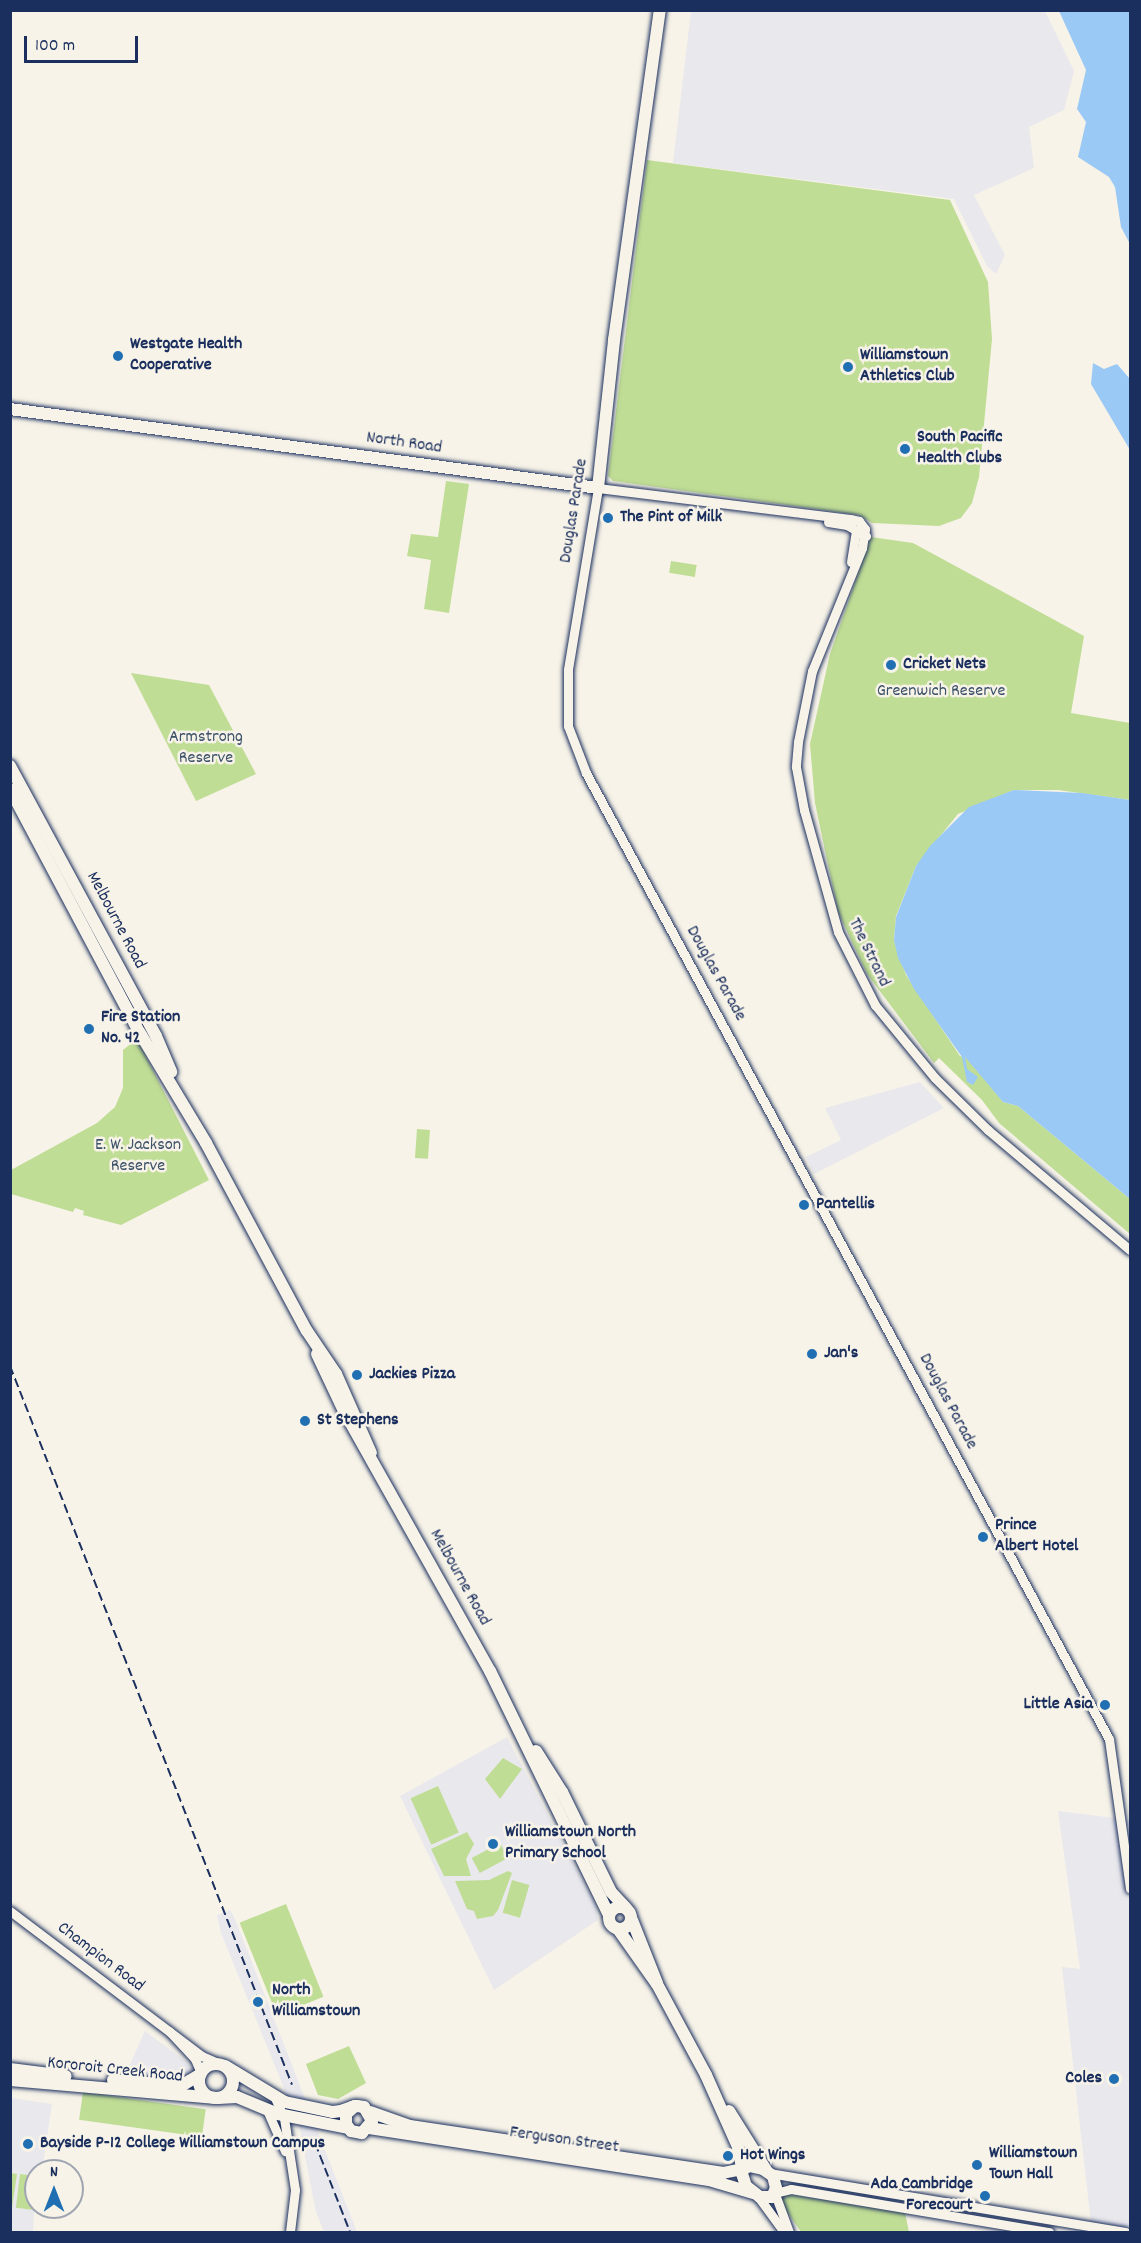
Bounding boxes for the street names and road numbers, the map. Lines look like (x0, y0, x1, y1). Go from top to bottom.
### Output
street label: North Road (365, 428, 443, 460)
street label: Douglas Parade (556, 457, 594, 565)
street label: Melbourne Road (80, 869, 150, 973)
street label: The Strand (842, 915, 894, 991)
street label: Douglas Parade (680, 923, 750, 1025)
street label: Douglas Parade (913, 1350, 981, 1454)
street label: Melbourne Road (424, 1526, 494, 1630)
street label: Champion Road (52, 1918, 148, 1998)
street label: Kororoit Creek Road (46, 2053, 184, 2089)
street label: Ferguson Street (508, 2123, 620, 2159)

